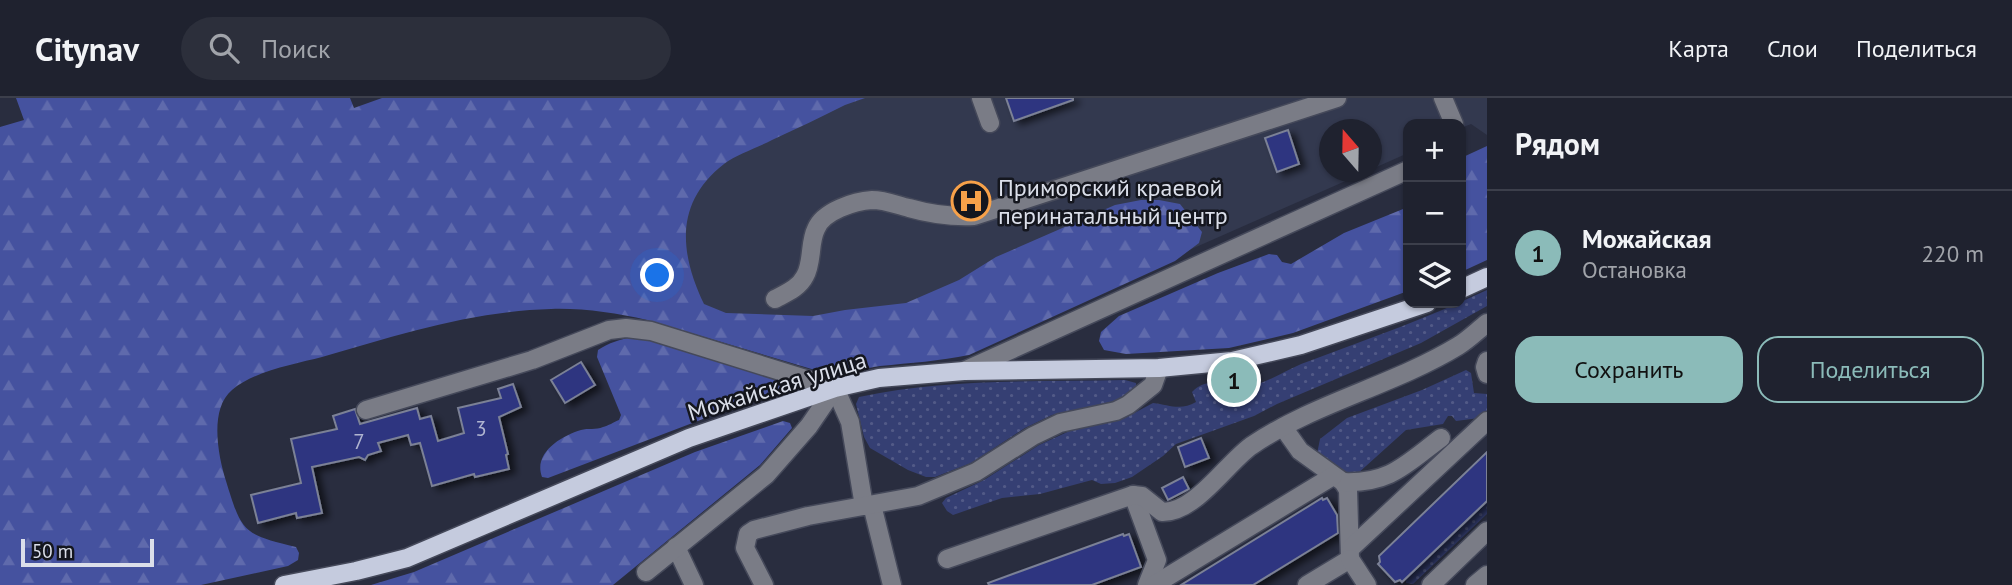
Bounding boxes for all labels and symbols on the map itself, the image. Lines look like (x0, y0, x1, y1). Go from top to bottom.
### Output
north arrow (1319, 119, 1382, 182)
place label: Приморский краевой перинатальный центр (998, 172, 1228, 231)
hospital icon: Приморский краевой перинатальный центр (950, 180, 992, 222)
your location (640, 258, 674, 292)
street label: Можайская улица (684, 344, 870, 428)
pin: 1 (1211, 354, 1257, 406)
house number: 3 (475, 415, 487, 442)
house number: 7 (353, 428, 365, 455)
scale bar (21, 536, 154, 568)

